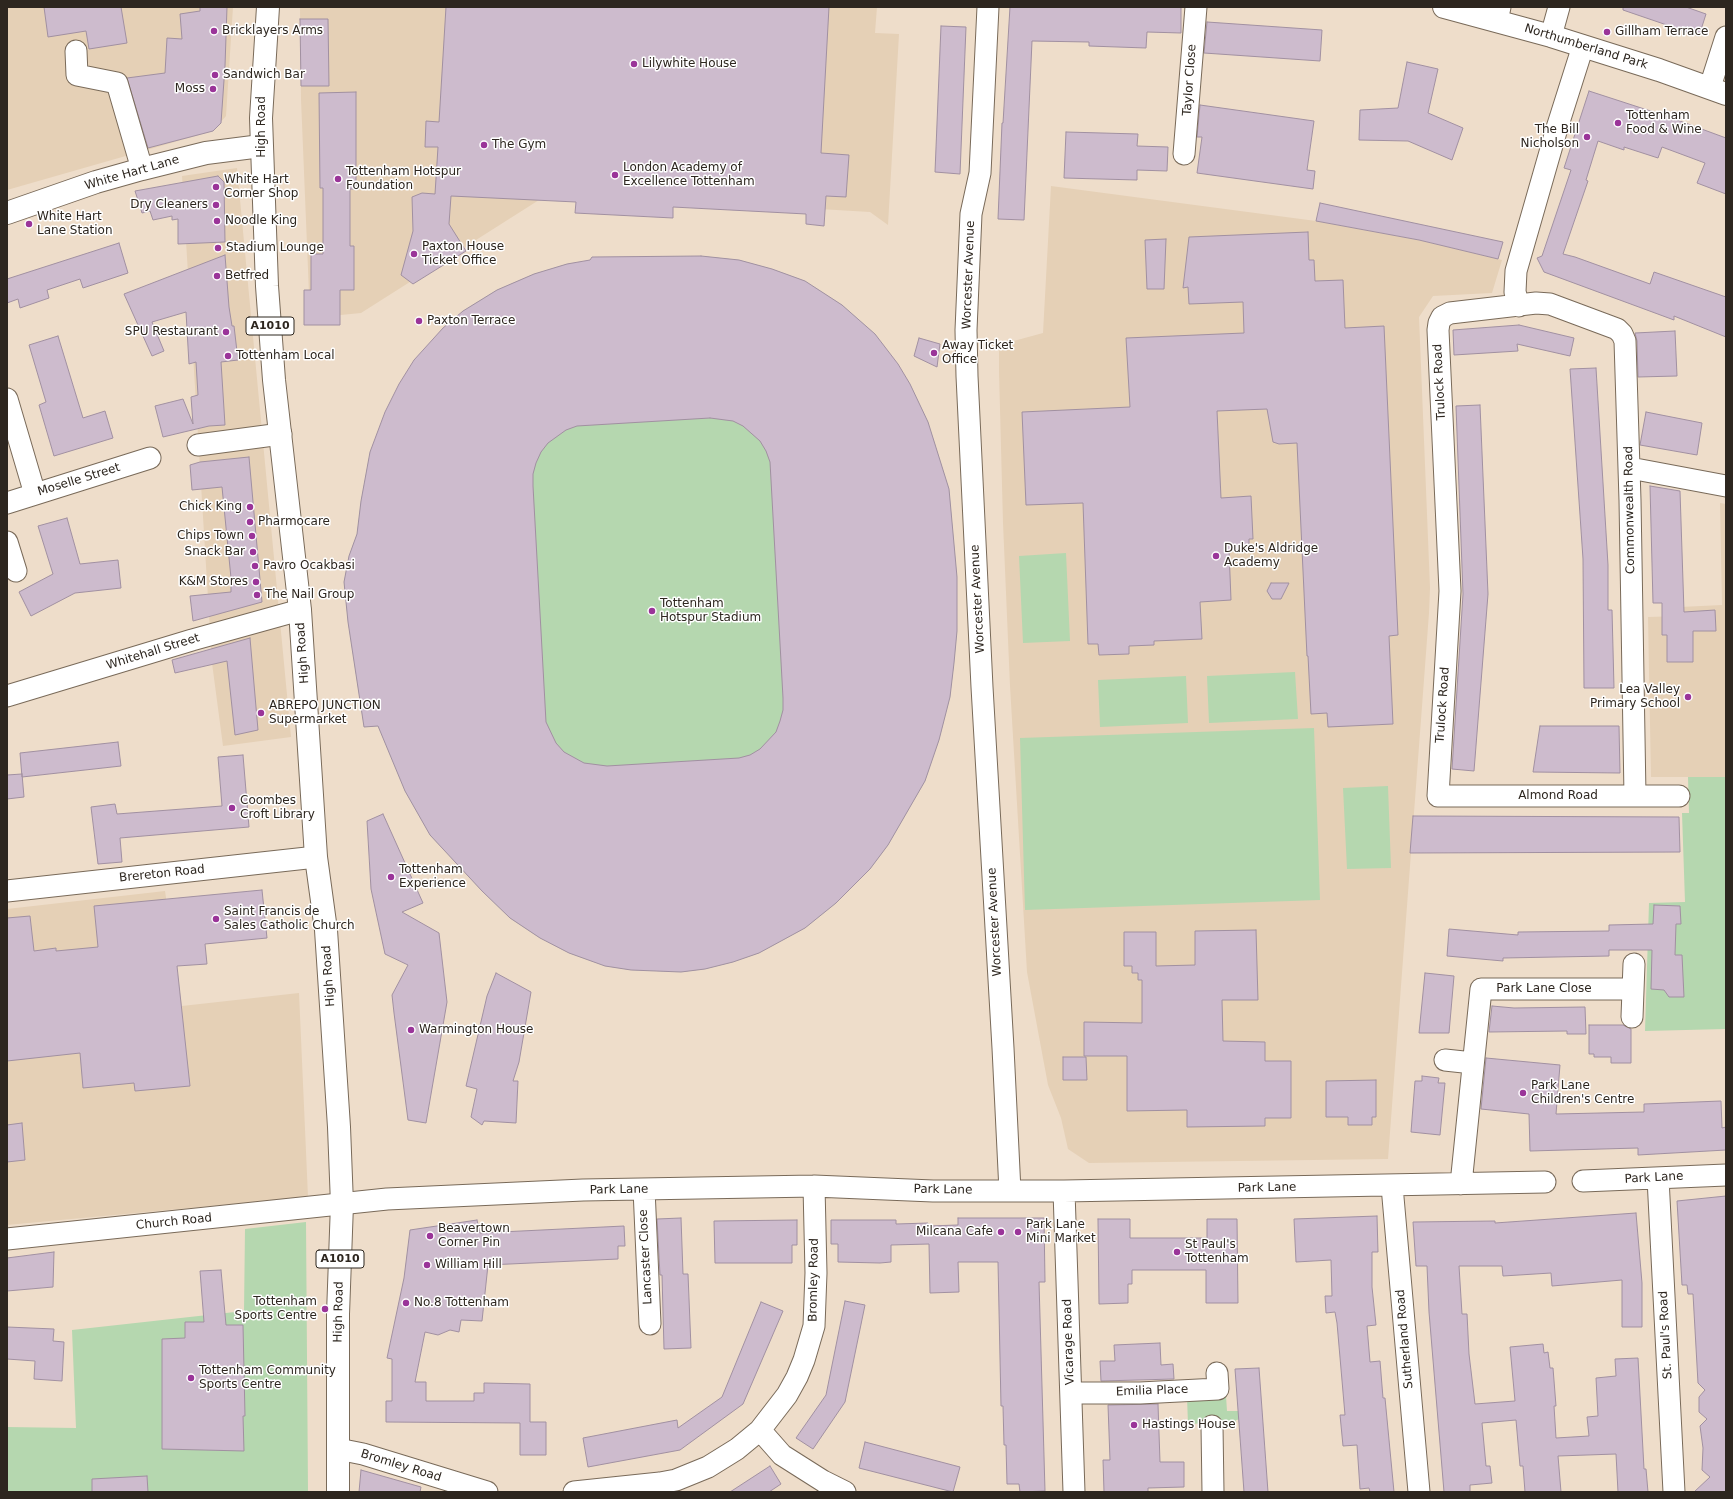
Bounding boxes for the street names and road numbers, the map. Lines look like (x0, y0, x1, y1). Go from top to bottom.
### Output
street label: Northumberland Park (1522, 21, 1650, 73)
street label: Taylor Close (1180, 44, 1200, 116)
street label: High Road (255, 96, 269, 158)
street label: White Hart Lane (83, 153, 181, 193)
street label: Worcester Avenue (960, 220, 978, 330)
road number: A1010 (246, 317, 294, 335)
street label: Trulock Road (1431, 344, 1449, 420)
street label: Commonwealth Road (1622, 446, 1638, 574)
street label: Moselle Street (36, 461, 122, 499)
street label: Worcester Avenue (968, 544, 988, 654)
street label: High Road (294, 622, 312, 684)
street label: Whitehall Street (105, 631, 201, 673)
street label: Trulock Road (1433, 666, 1453, 744)
street label: Almond Road (1518, 789, 1598, 803)
street label: Brereton Road (119, 862, 205, 886)
street label: Worcester Avenue (985, 867, 1005, 977)
street label: High Road (320, 945, 338, 1007)
street label: Park Lane Close (1496, 982, 1592, 996)
street label: Park Lane (1624, 1169, 1684, 1187)
street label: Park Lane (1237, 1180, 1297, 1196)
street label: Park Lane (589, 1182, 649, 1198)
street label: Park Lane (913, 1182, 973, 1198)
street label: Lancaster Close (636, 1209, 656, 1305)
street label: Church Road (135, 1211, 213, 1233)
street label: Bromley Road (806, 1238, 822, 1322)
road number: A1010 (316, 1250, 364, 1268)
street label: High Road (331, 1281, 347, 1343)
street label: Sutherland Road (1393, 1289, 1417, 1389)
street label: St. Paul's Road (1656, 1290, 1676, 1380)
street label: Vicarage Road (1060, 1299, 1078, 1385)
street label: Emilia Place (1116, 1383, 1188, 1399)
street label: Bromley Road (359, 1447, 443, 1485)

